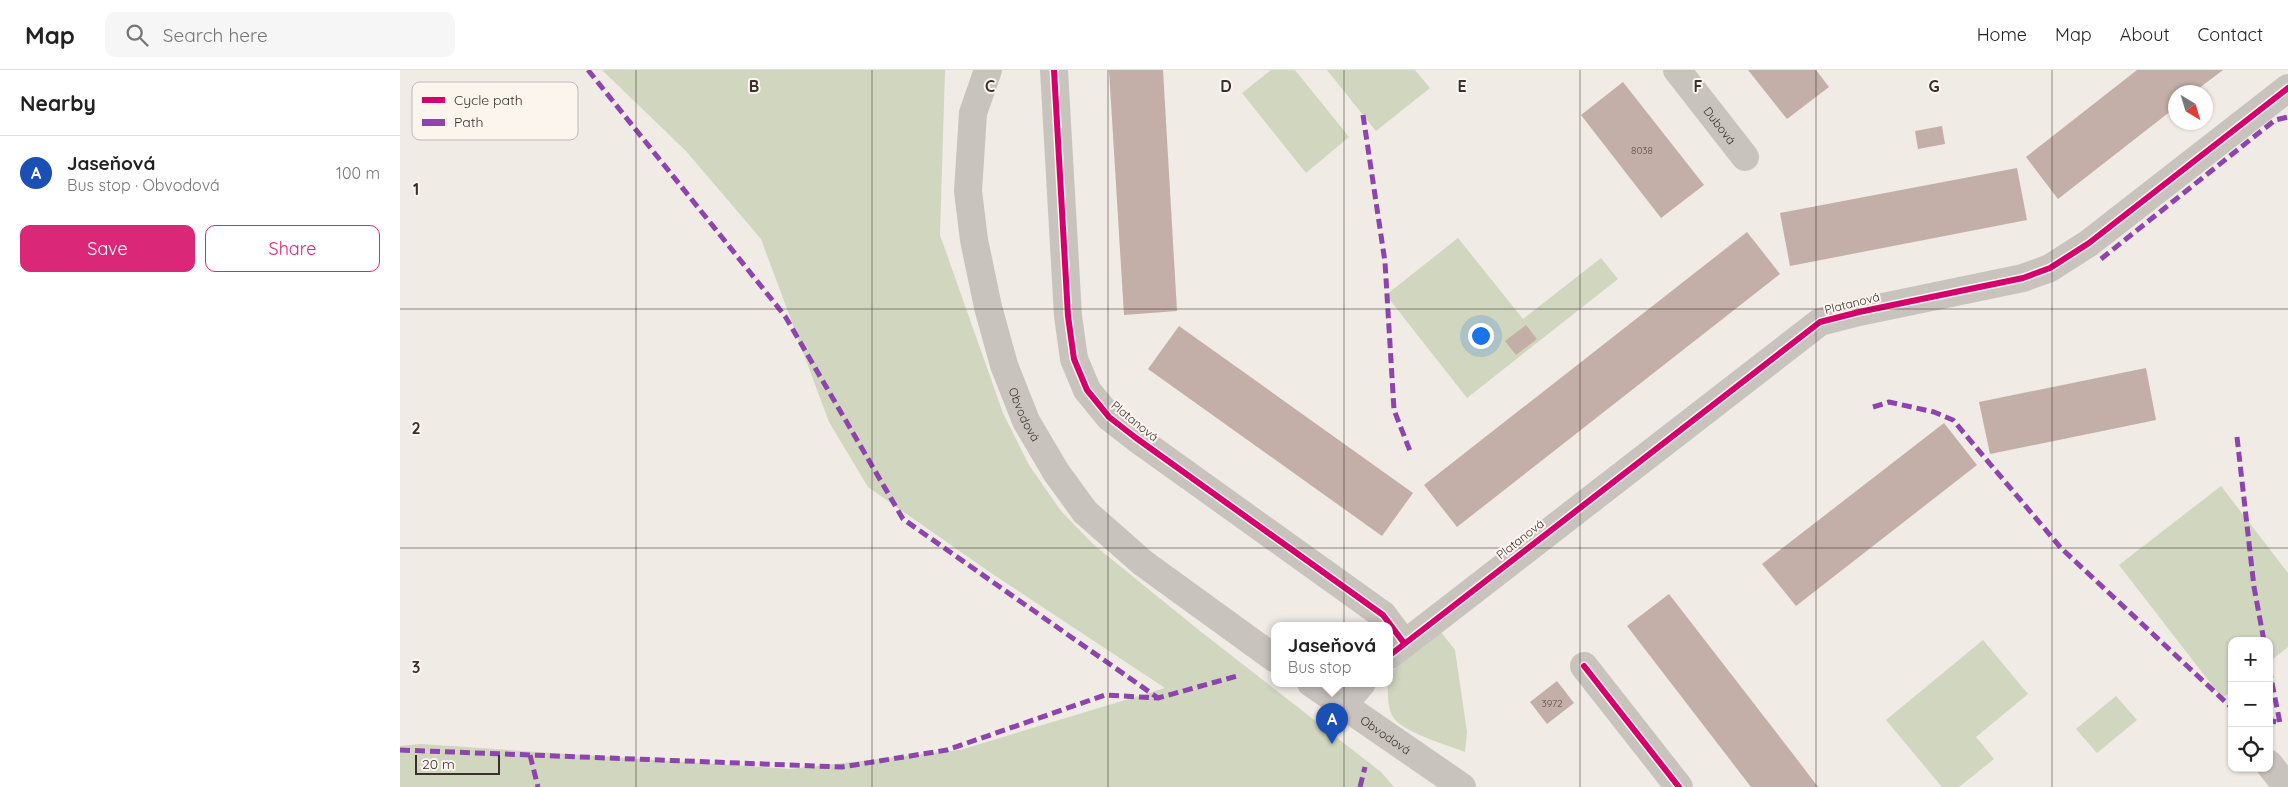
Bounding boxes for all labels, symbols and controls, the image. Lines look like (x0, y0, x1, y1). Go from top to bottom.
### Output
search box (105, 12, 455, 57)
text: Map (25, 20, 75, 50)
icon: search (123, 21, 151, 49)
text: Search here (163, 23, 268, 47)
text: Home (1977, 23, 2027, 46)
text: Map (2055, 23, 2092, 46)
text: About (2120, 23, 2170, 46)
text: Contact (2198, 23, 2263, 46)
text: B (749, 76, 759, 96)
text: C (985, 76, 995, 96)
text: D (1220, 76, 1232, 96)
text: E (1457, 76, 1467, 96)
text: F (1694, 76, 1703, 96)
text: G (1928, 76, 1940, 96)
legend (412, 82, 578, 140)
north arrow (2168, 85, 2213, 130)
text: Nearby (20, 90, 96, 116)
text: Cycle path (454, 91, 523, 109)
street label: Dubová (1701, 103, 1739, 147)
text: Path (454, 113, 483, 131)
house number: 8038 (1631, 144, 1653, 157)
text: Jaseňová (67, 151, 155, 175)
text: A (31, 163, 41, 183)
text: 100 m (336, 163, 380, 183)
text: Bus stop · Obvodová (67, 175, 220, 195)
text: 1 (413, 179, 419, 199)
button: Save (20, 225, 195, 272)
button: Share (205, 225, 380, 272)
street label: Platanová (1823, 289, 1881, 317)
your location (1468, 323, 1494, 349)
street label: Obvodová (1006, 385, 1044, 444)
street label: Platanová (1108, 397, 1162, 445)
text: 2 (411, 418, 421, 438)
street label: Platanová (1493, 516, 1547, 562)
popup (1271, 622, 1393, 687)
text: Jaseňová (1288, 633, 1376, 657)
map controls (2228, 637, 2273, 772)
button: + (2228, 637, 2273, 682)
text: 3 (412, 657, 420, 677)
text: Bus stop (1288, 657, 1351, 677)
button: − (2228, 682, 2273, 727)
house number: 3972 (1541, 697, 1563, 710)
pin: A (1316, 703, 1348, 744)
street label: Obvodová (1358, 712, 1414, 757)
button: locate (2228, 727, 2273, 772)
scale bar (415, 752, 500, 775)
text: 20 m (422, 755, 455, 773)

